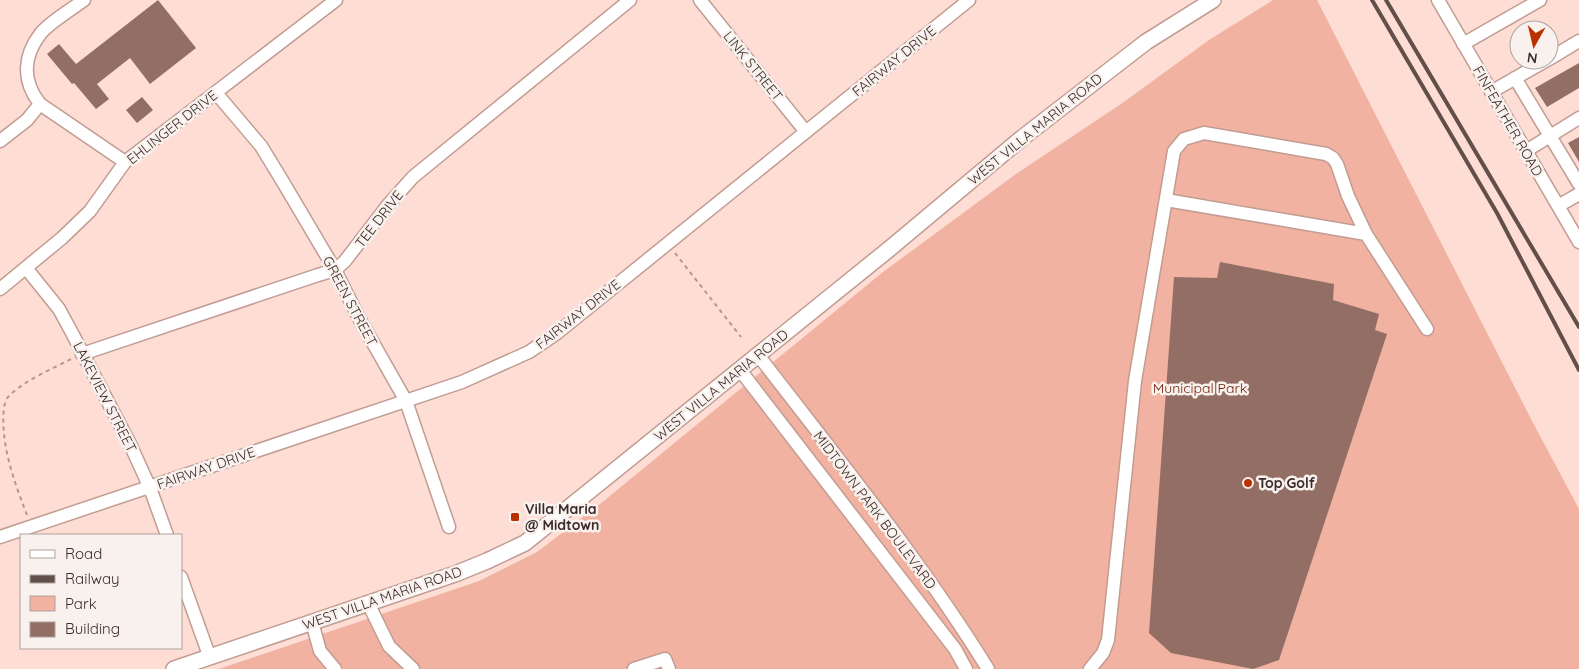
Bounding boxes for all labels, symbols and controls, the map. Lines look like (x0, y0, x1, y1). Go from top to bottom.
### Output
north arrow (1509, 20, 1559, 70)
street label: FAIRWAY DRIVE (848, 22, 940, 100)
street label: LINK STREET (719, 28, 787, 104)
text: N (1526, 48, 1539, 68)
street label: FINFEATHER ROAD (1469, 63, 1547, 179)
street label: WEST VILLA MARIA ROAD (964, 69, 1106, 189)
street label: EHLINGER DRIVE (123, 86, 221, 168)
street label: TEE DRIVE (351, 186, 407, 251)
street label: GREEN STREET (319, 253, 381, 349)
street label: FAIRWAY DRIVE (532, 275, 624, 353)
street label: WEST VILLA MARIA ROAD (650, 325, 792, 445)
street label: LAKEVIEW STREET (69, 339, 141, 455)
park label: Municipal Park (1153, 379, 1247, 397)
street label: MIDTOWN PARK BOULEVARD (810, 427, 940, 593)
street label: FAIRWAY DRIVE (154, 443, 258, 493)
place label: Top Golf (1258, 474, 1316, 492)
marker: Top Golf (1242, 477, 1254, 489)
place label: Villa Maria @ Midtown (525, 500, 599, 534)
marker: Villa Maria @ Midtown (509, 511, 521, 523)
legend (20, 534, 182, 649)
text: Road (65, 544, 102, 563)
street label: WEST VILLA MARIA ROAD (300, 562, 464, 634)
text: Railway (65, 569, 120, 588)
text: Park (65, 594, 97, 613)
text: Building (65, 619, 120, 638)

